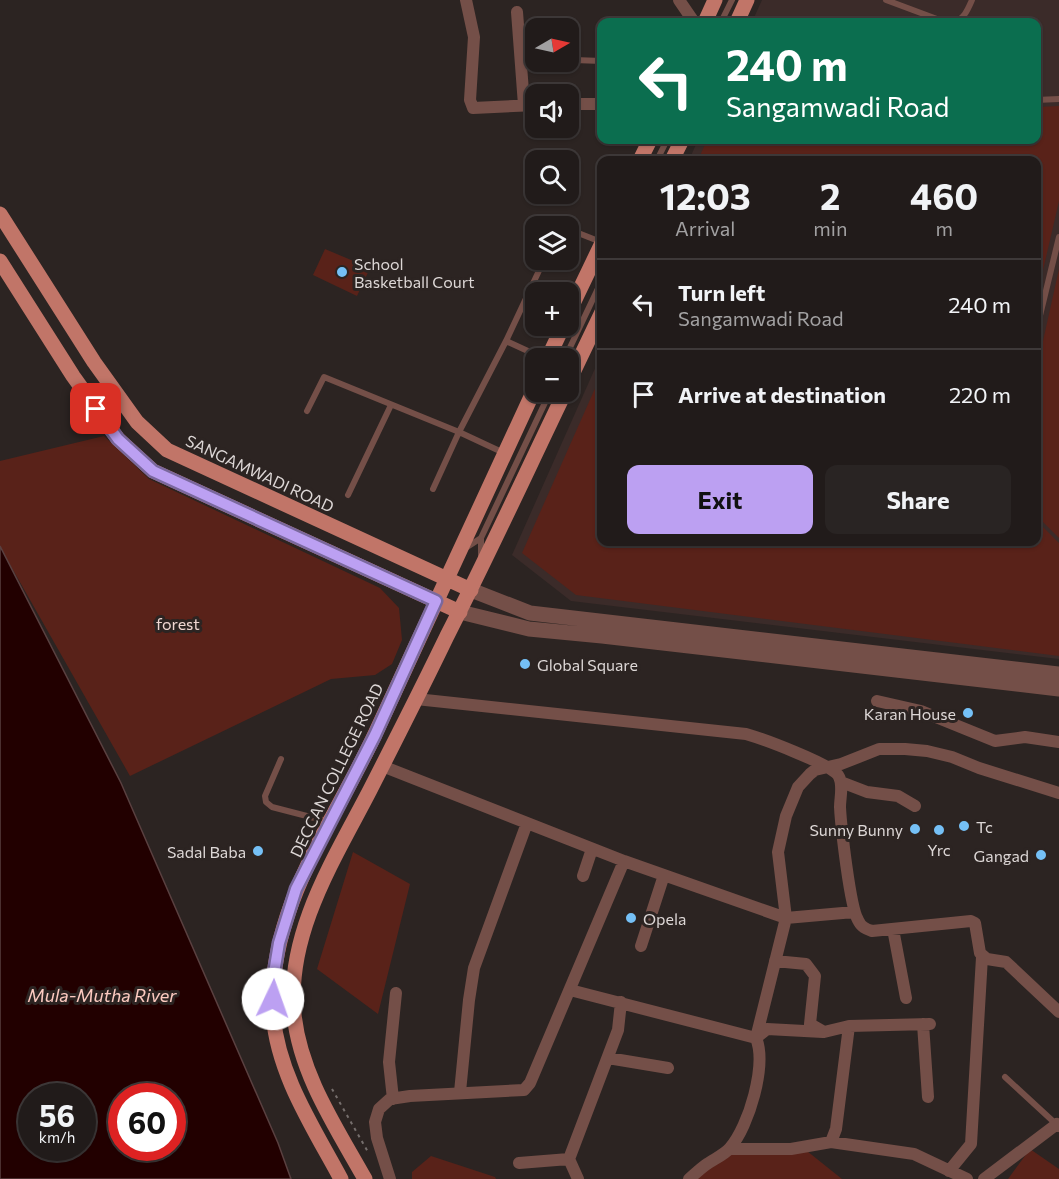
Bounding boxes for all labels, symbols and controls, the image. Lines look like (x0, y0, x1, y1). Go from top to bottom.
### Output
north arrow (525, 18, 579, 72)
map controls (525, 18, 579, 402)
text: 240 m (726, 38, 848, 90)
icon: left (627, 42, 705, 120)
button: sound (525, 84, 579, 138)
text: Sangamwadi Road (726, 90, 949, 123)
button: search (525, 150, 579, 204)
text: 12:03 (660, 173, 751, 217)
text: 2 (820, 173, 841, 217)
text: 460 (910, 173, 978, 217)
button: layers (525, 216, 579, 270)
text: Arrival (675, 216, 735, 240)
text: min (813, 216, 847, 240)
text: m (935, 216, 953, 240)
place label: School Basketball Court (354, 254, 475, 291)
marker: School Basketball Court (335, 265, 349, 279)
text: Turn left (678, 279, 765, 306)
button: + (525, 282, 579, 336)
icon: left (627, 288, 660, 321)
text: 240 m (948, 291, 1011, 318)
text: Sangamwadi Road (678, 306, 844, 330)
button: − (525, 348, 579, 402)
icon: arrive (627, 378, 660, 411)
text: Arrive at destination (678, 381, 886, 408)
text: 220 m (949, 381, 1011, 408)
pin (70, 383, 121, 434)
icon: arrive (79, 392, 112, 425)
street label: SANGAMWADI ROAD (183, 430, 337, 516)
button: Exit (627, 465, 813, 534)
button: Share (825, 465, 1011, 534)
park label: forest (156, 614, 200, 633)
place label: Global Square (537, 655, 638, 674)
marker: Global Square (518, 657, 532, 671)
street label: DECCAN COLLEGE ROAD (286, 680, 386, 860)
place label: Karan House (864, 704, 956, 723)
marker: Karan House (961, 706, 975, 720)
place label: Tc (976, 817, 993, 836)
marker: Tc (957, 819, 971, 833)
place label: Sunny Bunny (809, 820, 903, 839)
marker: Sunny Bunny (908, 822, 922, 836)
marker: Yrc (932, 823, 946, 837)
place label: Yrc (927, 840, 951, 859)
place label: Sadal Baba (167, 842, 246, 861)
marker: Sadal Baba (251, 844, 265, 858)
place label: Gangad (974, 846, 1029, 865)
marker: Gangad (1034, 848, 1048, 862)
place label: Opela (643, 909, 686, 928)
marker: Opela (624, 911, 638, 925)
position arrow (241, 967, 305, 1031)
water label: Mula-Mutha River (27, 984, 177, 1006)
speed limit sign: 60 (108, 1083, 186, 1161)
text: 56 (39, 1096, 75, 1133)
text: km/h (39, 1128, 75, 1146)

